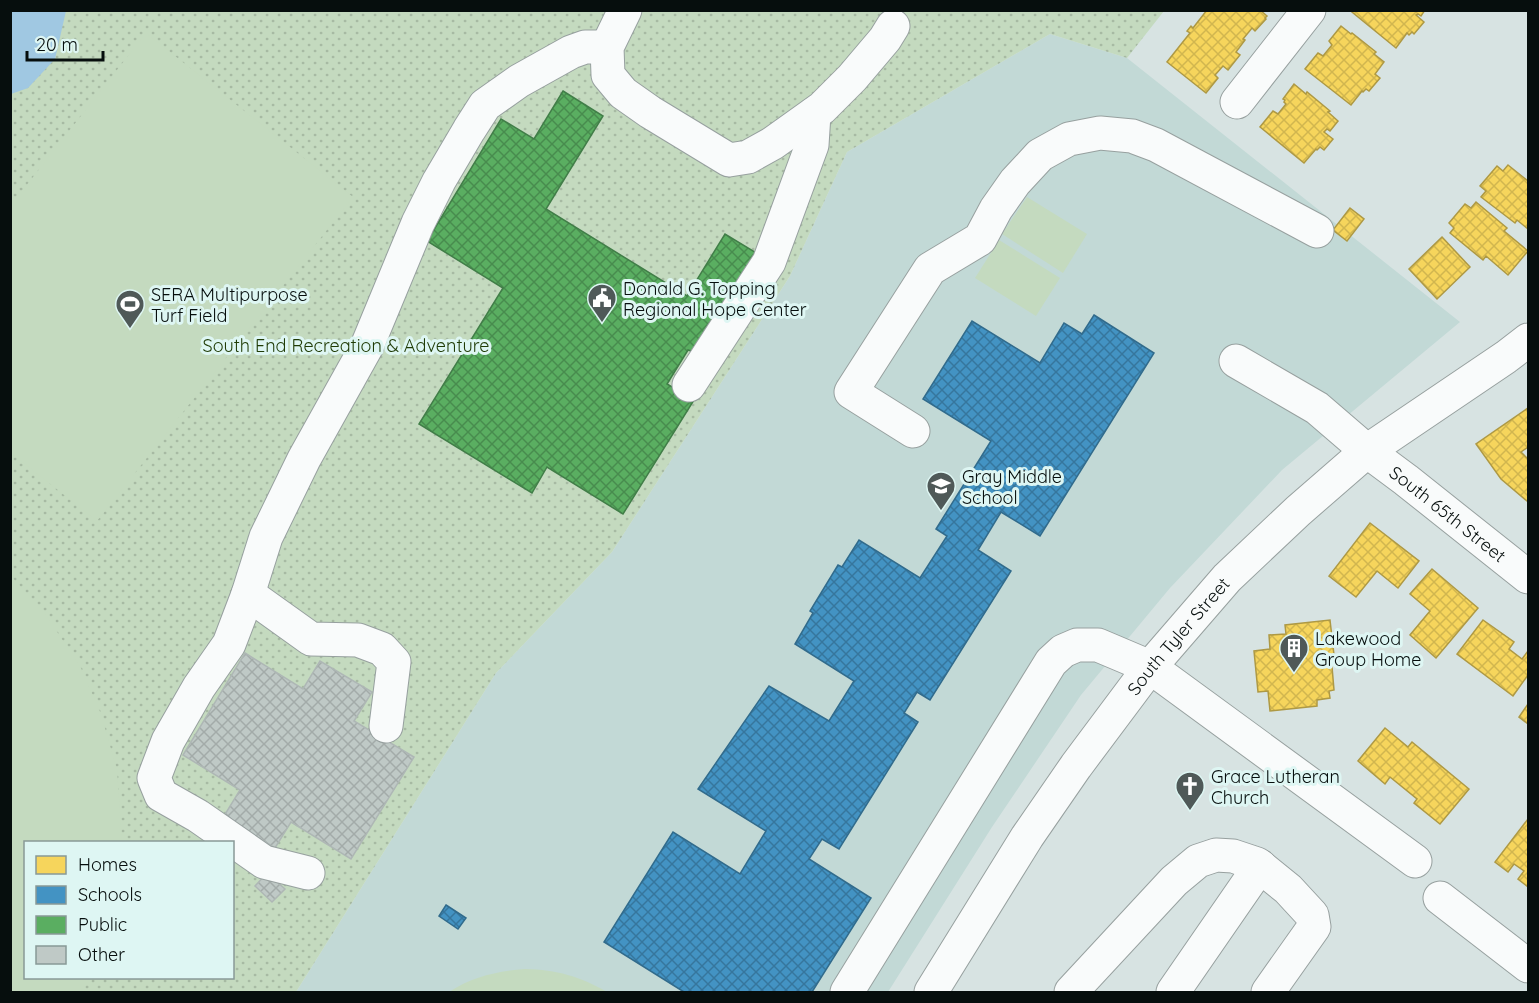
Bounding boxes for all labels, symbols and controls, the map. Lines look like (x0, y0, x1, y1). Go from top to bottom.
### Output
scale bar (27, 24, 104, 62)
text: 20 m (36, 33, 78, 56)
place label: Donald G. Topping Regional Hope Center (623, 277, 807, 321)
public building icon: Donald G. Topping Regional Hope Center (586, 282, 618, 324)
place label: SERA Multipurpose Turf Field (151, 283, 308, 327)
sports icon: SERA Multipurpose Turf Field (114, 288, 146, 330)
park label: South End Recreation & Adventure (203, 334, 489, 357)
street label: South 65th Street (1385, 460, 1511, 567)
place label: Gray Middle School (962, 465, 1062, 509)
school or university icon: Gray Middle School (925, 470, 957, 512)
street label: South Tyler Street (1122, 572, 1234, 699)
place label: Lakewood Group Home (1315, 627, 1421, 671)
building icon: Lakewood Group Home (1278, 632, 1310, 674)
place label: Grace Lutheran Church (1211, 765, 1340, 809)
church icon: Grace Lutheran Church (1174, 770, 1206, 812)
legend (24, 841, 234, 979)
text: Homes (78, 853, 137, 876)
text: Schools (78, 883, 142, 906)
text: Public (78, 913, 127, 936)
text: Other (78, 943, 125, 966)

